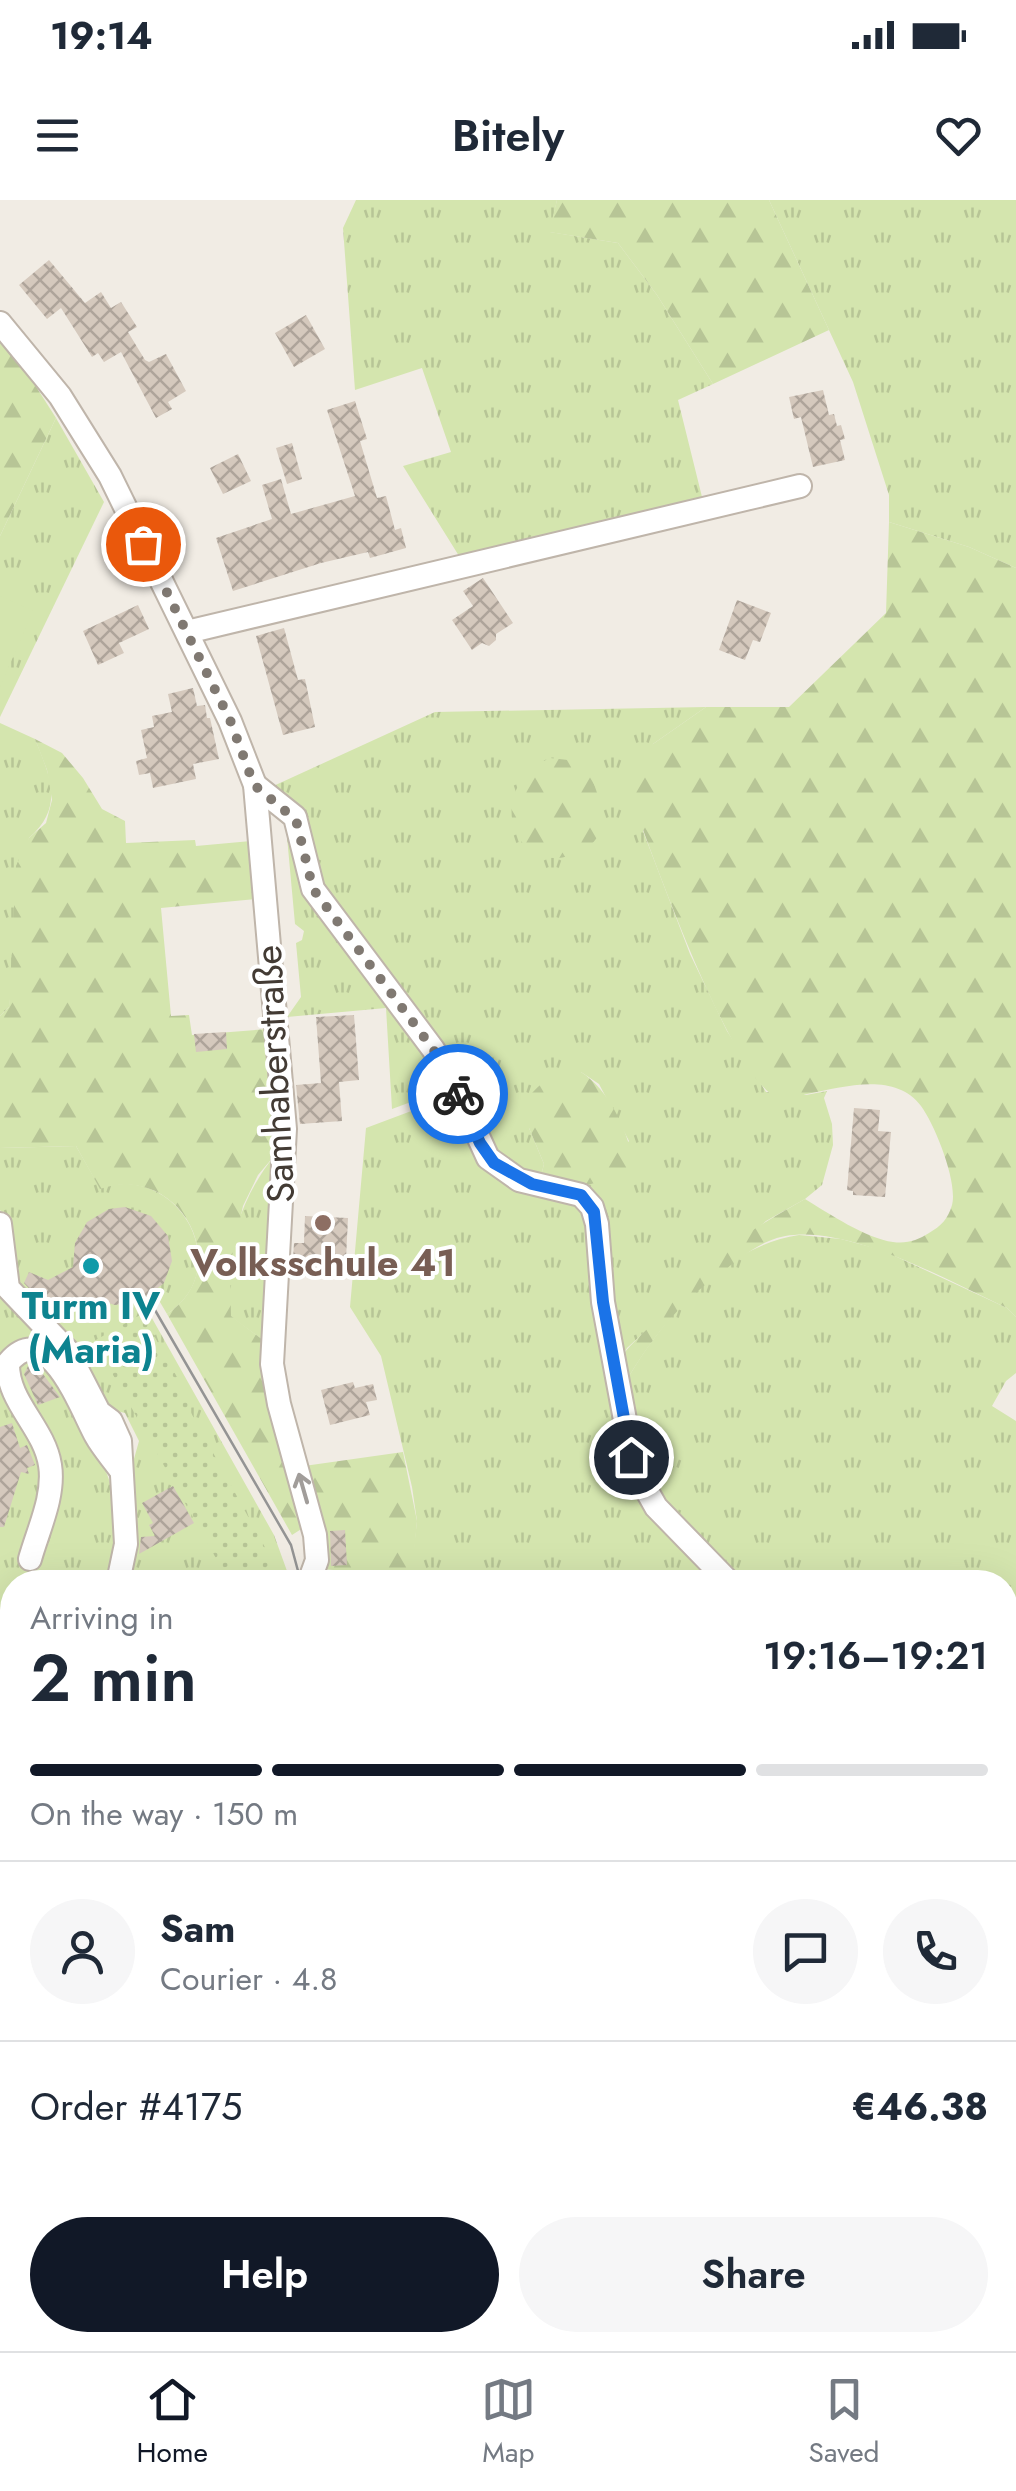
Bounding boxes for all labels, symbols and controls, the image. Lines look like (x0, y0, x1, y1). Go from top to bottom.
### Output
text: 19:14 (50, 8, 153, 63)
text: Bitely (452, 103, 564, 168)
icon: menu (30, 108, 85, 163)
icon: heart (931, 108, 986, 163)
pin (101, 502, 186, 587)
icon: bag (116, 517, 171, 572)
street label: Samhaberstraße (240, 944, 308, 1204)
courier (408, 1044, 508, 1144)
icon: bike (431, 1067, 486, 1122)
marker: Volksschule 41 (312, 1212, 334, 1234)
place label: Volksschule 41 (189, 1235, 456, 1290)
marker: Turm IV (Maria) (80, 1255, 102, 1277)
place label: Turm IV (Maria) (22, 1278, 160, 1377)
pin (589, 1415, 674, 1500)
icon: home (604, 1430, 659, 1485)
one-way arrow (293, 1473, 311, 1504)
text: Arriving in (30, 1595, 174, 1641)
text: 19:16–19:21 (763, 1628, 988, 1683)
text: 2 min (30, 1631, 197, 1725)
text: On the way · 150 m (30, 1791, 298, 1837)
button: person (30, 1899, 135, 2004)
button: chat (753, 1899, 858, 2004)
button: phone (883, 1899, 988, 2004)
text: Sam (160, 1901, 235, 1956)
text: Courier · 4.8 (160, 1956, 337, 2002)
text: Order #4175 (30, 2079, 242, 2134)
text: €46.38 (852, 2079, 988, 2134)
button: Help (30, 2217, 499, 2332)
button: Share (519, 2217, 988, 2332)
tab: Home (136, 2372, 208, 2473)
tab: Map (481, 2372, 536, 2473)
tab: Saved (809, 2372, 880, 2473)

